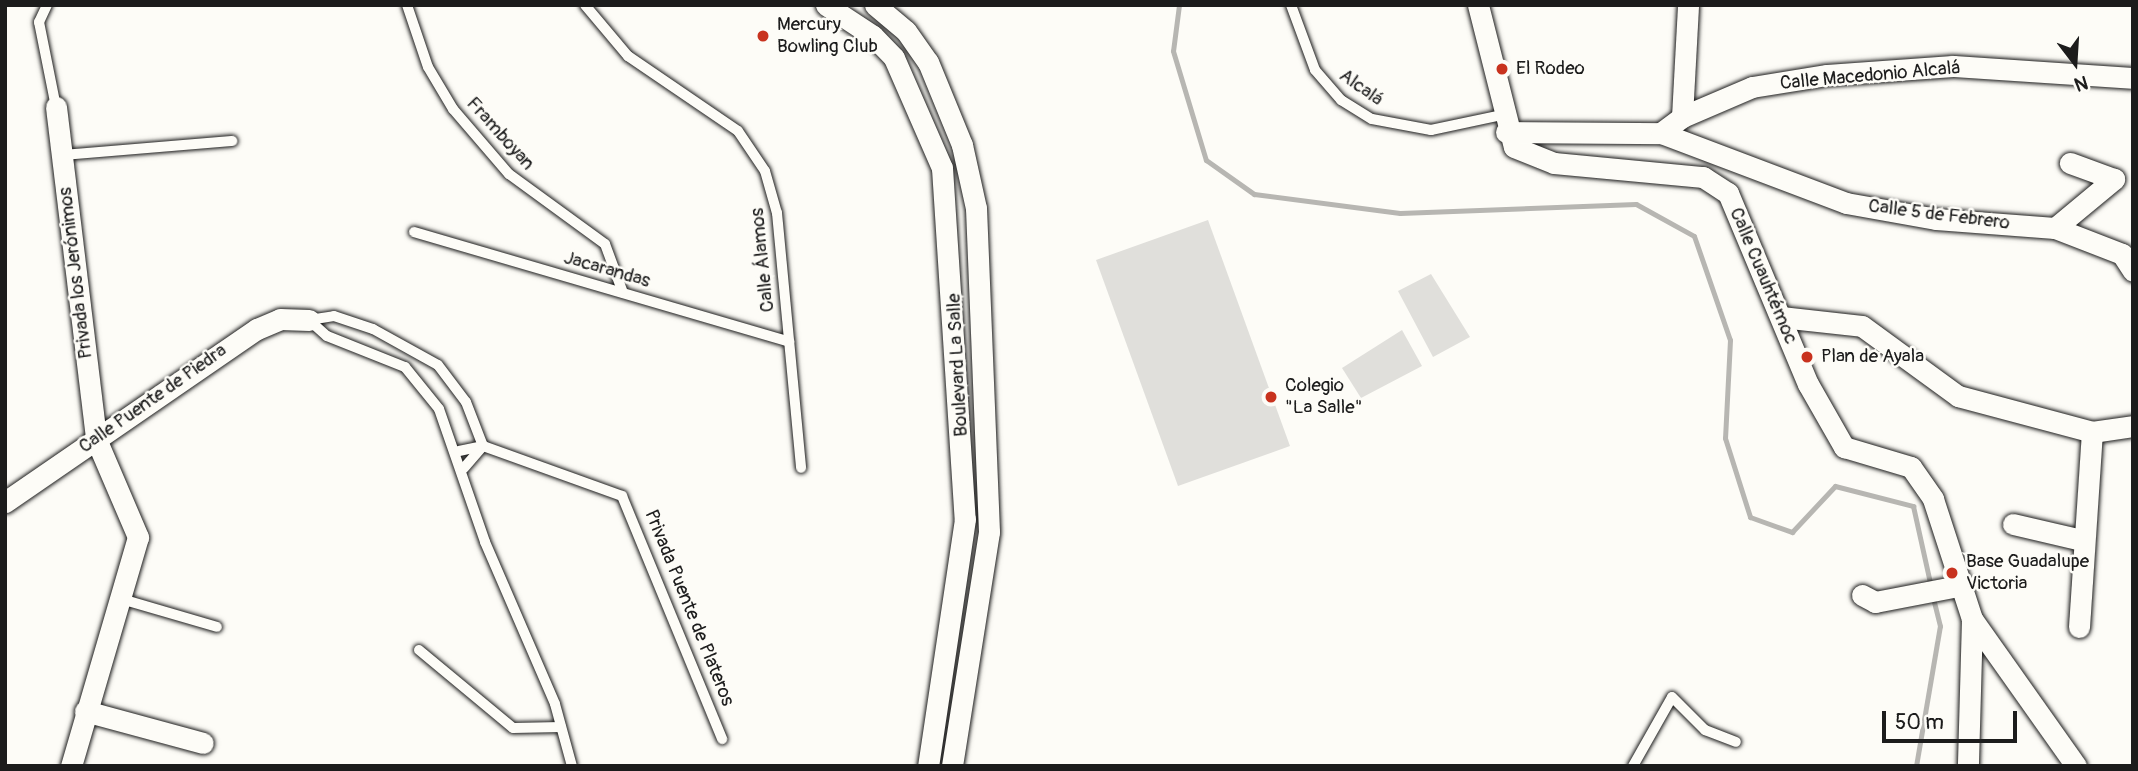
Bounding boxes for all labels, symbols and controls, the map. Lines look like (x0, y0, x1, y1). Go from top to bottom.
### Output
place label: Mercury Bowling Club (777, 14, 878, 58)
marker: Mercury Bowling Club (755, 28, 771, 44)
north arrow (2040, 28, 2110, 98)
street label: Calle Macedonio Alcalá (1779, 57, 1961, 95)
place label: El Rodeo (1516, 58, 1585, 80)
marker: El Rodeo (1494, 61, 1510, 77)
street label: Alcalá (1335, 64, 1387, 112)
text: N (2071, 70, 2091, 96)
street label: Framboyan (461, 93, 539, 175)
street label: Privada los Jerónimos (54, 186, 98, 360)
street label: Calle 5 de Febrero (1867, 195, 2011, 235)
street label: Calle Cuauhtémoc (1724, 204, 1802, 348)
street label: Calle Álamos (746, 207, 780, 313)
street label: Jacarandas (561, 247, 653, 293)
street label: Boulevard La Salle (943, 293, 973, 437)
street label: Calle Puente de Piedra (75, 339, 231, 459)
place label: Plan de Ayala (1821, 346, 1924, 368)
marker: Plan de Ayala (1799, 349, 1815, 365)
place label: Colegio "La Salle" (1285, 375, 1362, 419)
marker: Colegio "La Salle" (1263, 389, 1279, 405)
street label: Privada Puente de Plateros (639, 507, 739, 709)
place label: Base Guadalupe Victoria (1966, 551, 2089, 595)
marker: Base Guadalupe Victoria (1944, 565, 1960, 581)
scale bar (1886, 698, 2021, 742)
text: 50 m (1895, 709, 1944, 736)

